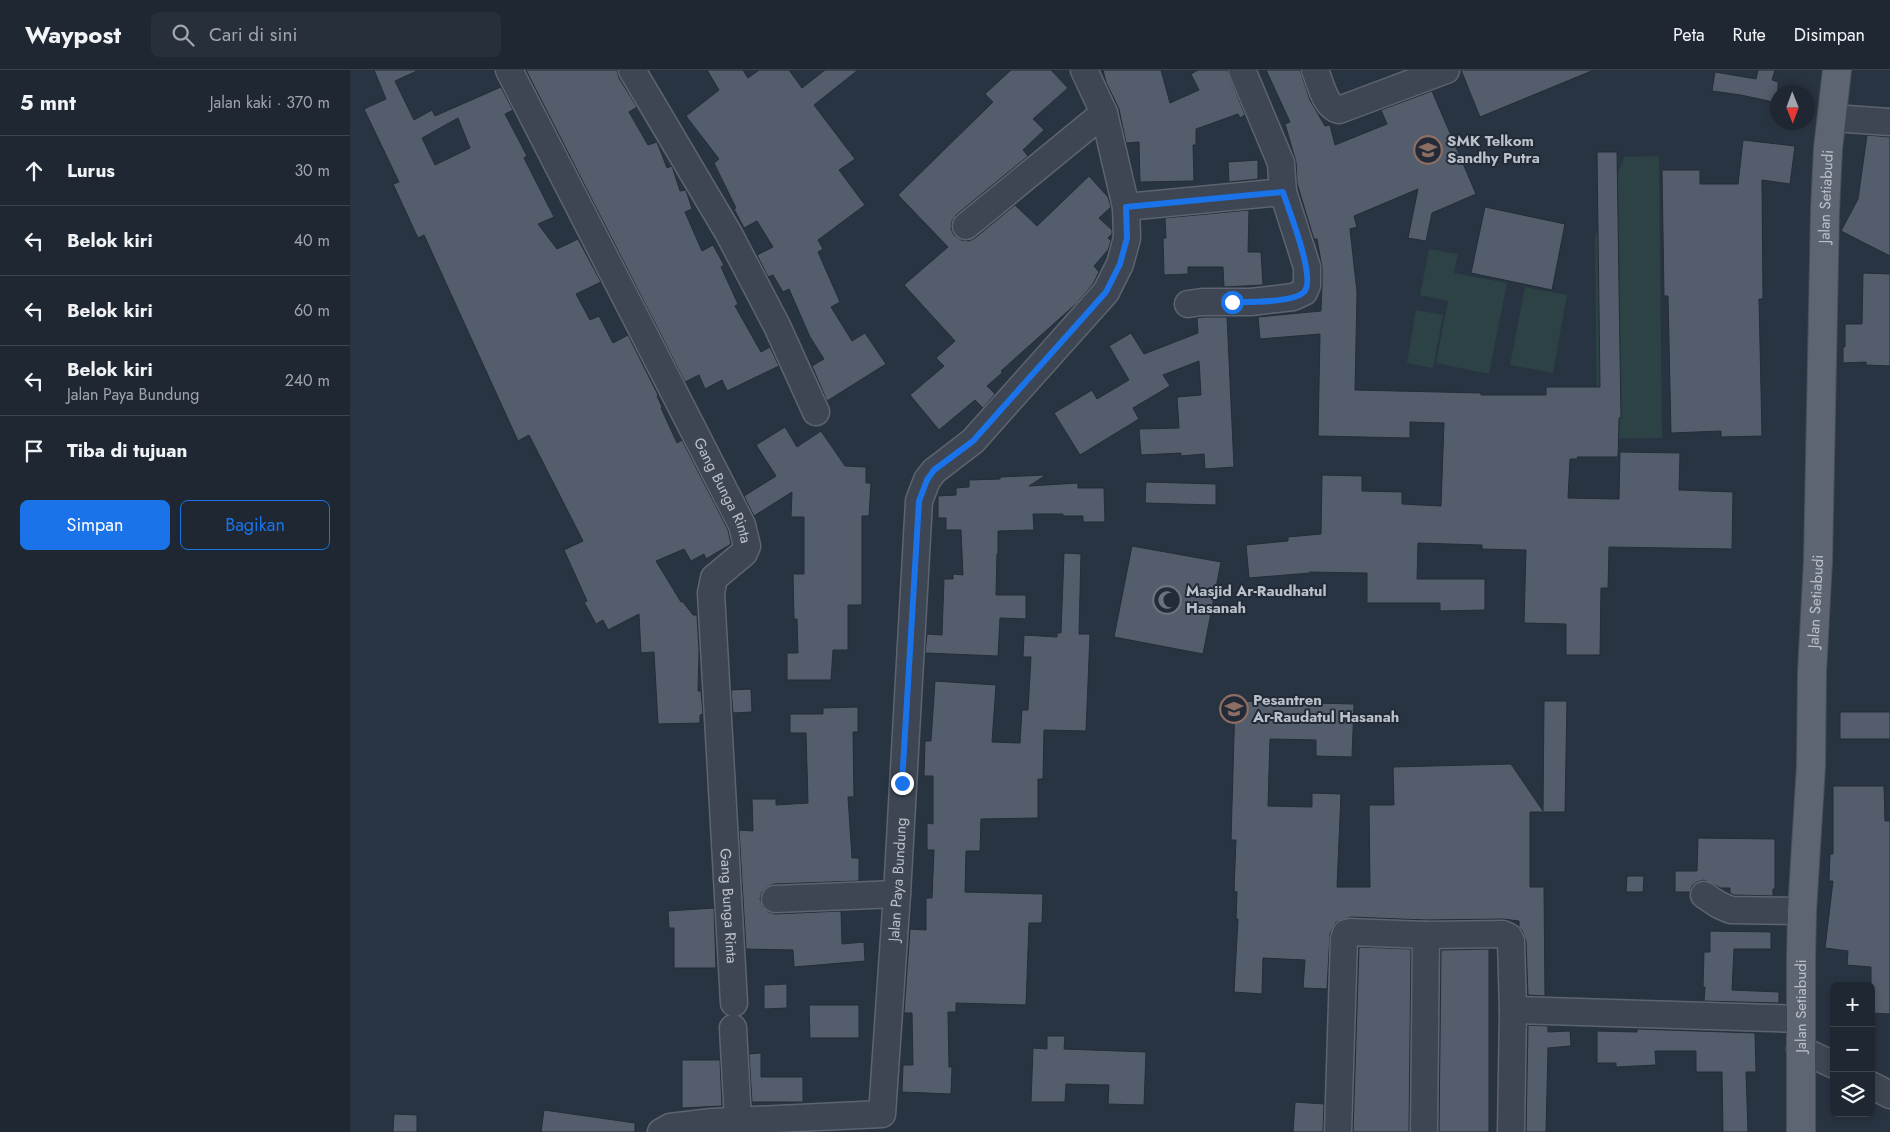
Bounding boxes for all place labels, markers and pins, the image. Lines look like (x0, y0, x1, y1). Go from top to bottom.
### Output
place label: SMK Telkom Sandhy Putra (1447, 130, 1540, 169)
school or university icon: SMK Telkom Sandhy Putra (1413, 135, 1443, 165)
place label: Masjid Ar-Raudhatul Hasanah (1186, 580, 1327, 619)
mosque icon: Masjid Ar-Raudhatul Hasanah (1152, 585, 1182, 615)
place label: Pesantren Ar-Raudatul Hasanah (1252, 689, 1399, 728)
school or university icon: Pesantren Ar-Raudatul Hasanah (1219, 694, 1249, 724)

